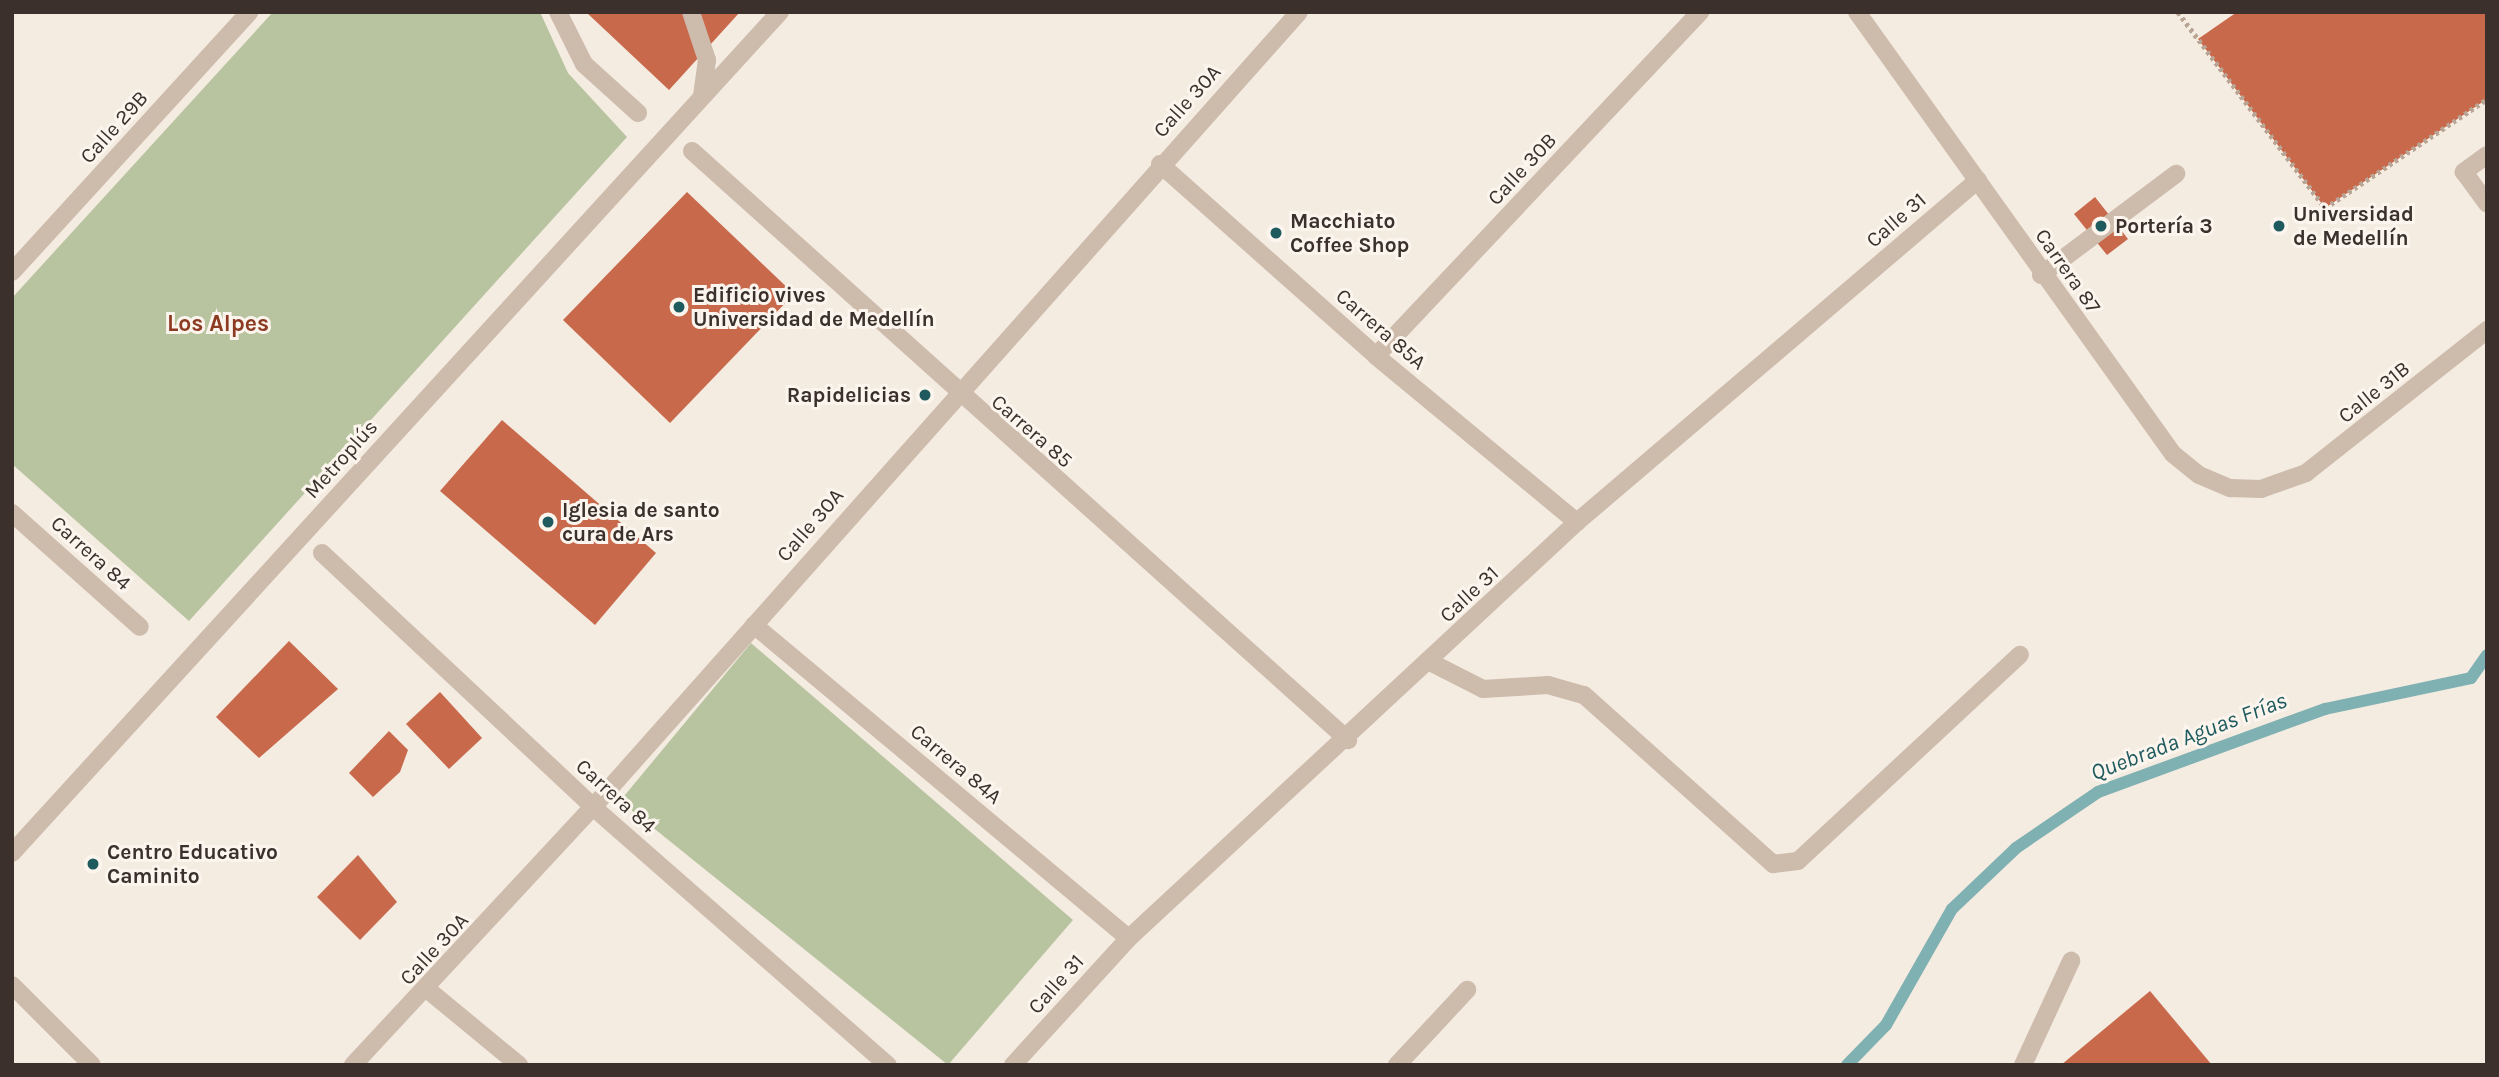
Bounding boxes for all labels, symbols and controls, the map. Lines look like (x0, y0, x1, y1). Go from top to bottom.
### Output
street label: Calle 30A (1148, 60, 1226, 142)
street label: Calle 29B (75, 85, 153, 169)
street label: Calle 30B (1482, 128, 1562, 210)
street label: Calle 31 (1861, 187, 1931, 253)
place label: Universidad de Medellín (2293, 201, 2414, 251)
place label: Macchiato Coffee Shop (1290, 208, 1409, 258)
place label: Portería 3 (2115, 213, 2213, 239)
marker: Portería 3 (2093, 218, 2109, 234)
marker: Universidad de Medellín (2271, 218, 2287, 234)
street label: Carrera 87 (2030, 224, 2106, 318)
marker: Macchiato Coffee Shop (1268, 225, 1284, 241)
place label: Edificio vives Universidad de Medellín (693, 282, 935, 332)
street label: Carrera 85A (1331, 283, 1431, 375)
marker: Edificio vives Universidad de Medellín (671, 299, 687, 315)
district label: Los Alpes (167, 310, 269, 338)
street label: Calle 31B (2333, 356, 2415, 428)
place label: Rapidelicias (787, 382, 911, 408)
marker: Rapidelicias (917, 387, 933, 403)
street label: Carrera 85 (986, 389, 1078, 473)
street label: Metroplús (299, 414, 383, 504)
street label: Calle 30A (771, 483, 849, 567)
place label: Iglesia de santo cura de Ars (562, 497, 720, 547)
street label: Carrera 84 (46, 510, 136, 596)
marker: Iglesia de santo cura de Ars (540, 514, 556, 530)
street label: Calle 31 (1434, 560, 1504, 628)
water label: Quebrada Aguas Frías (2087, 687, 2291, 787)
street label: Carrera 84A (905, 719, 1007, 809)
street label: Carrera 84 (571, 753, 661, 839)
place label: Centro Educativo Caminito (107, 839, 278, 889)
marker: Centro Educativo Caminito (85, 856, 101, 872)
street label: Calle 30A (394, 908, 474, 990)
street label: Calle 31 (1023, 949, 1089, 1019)

